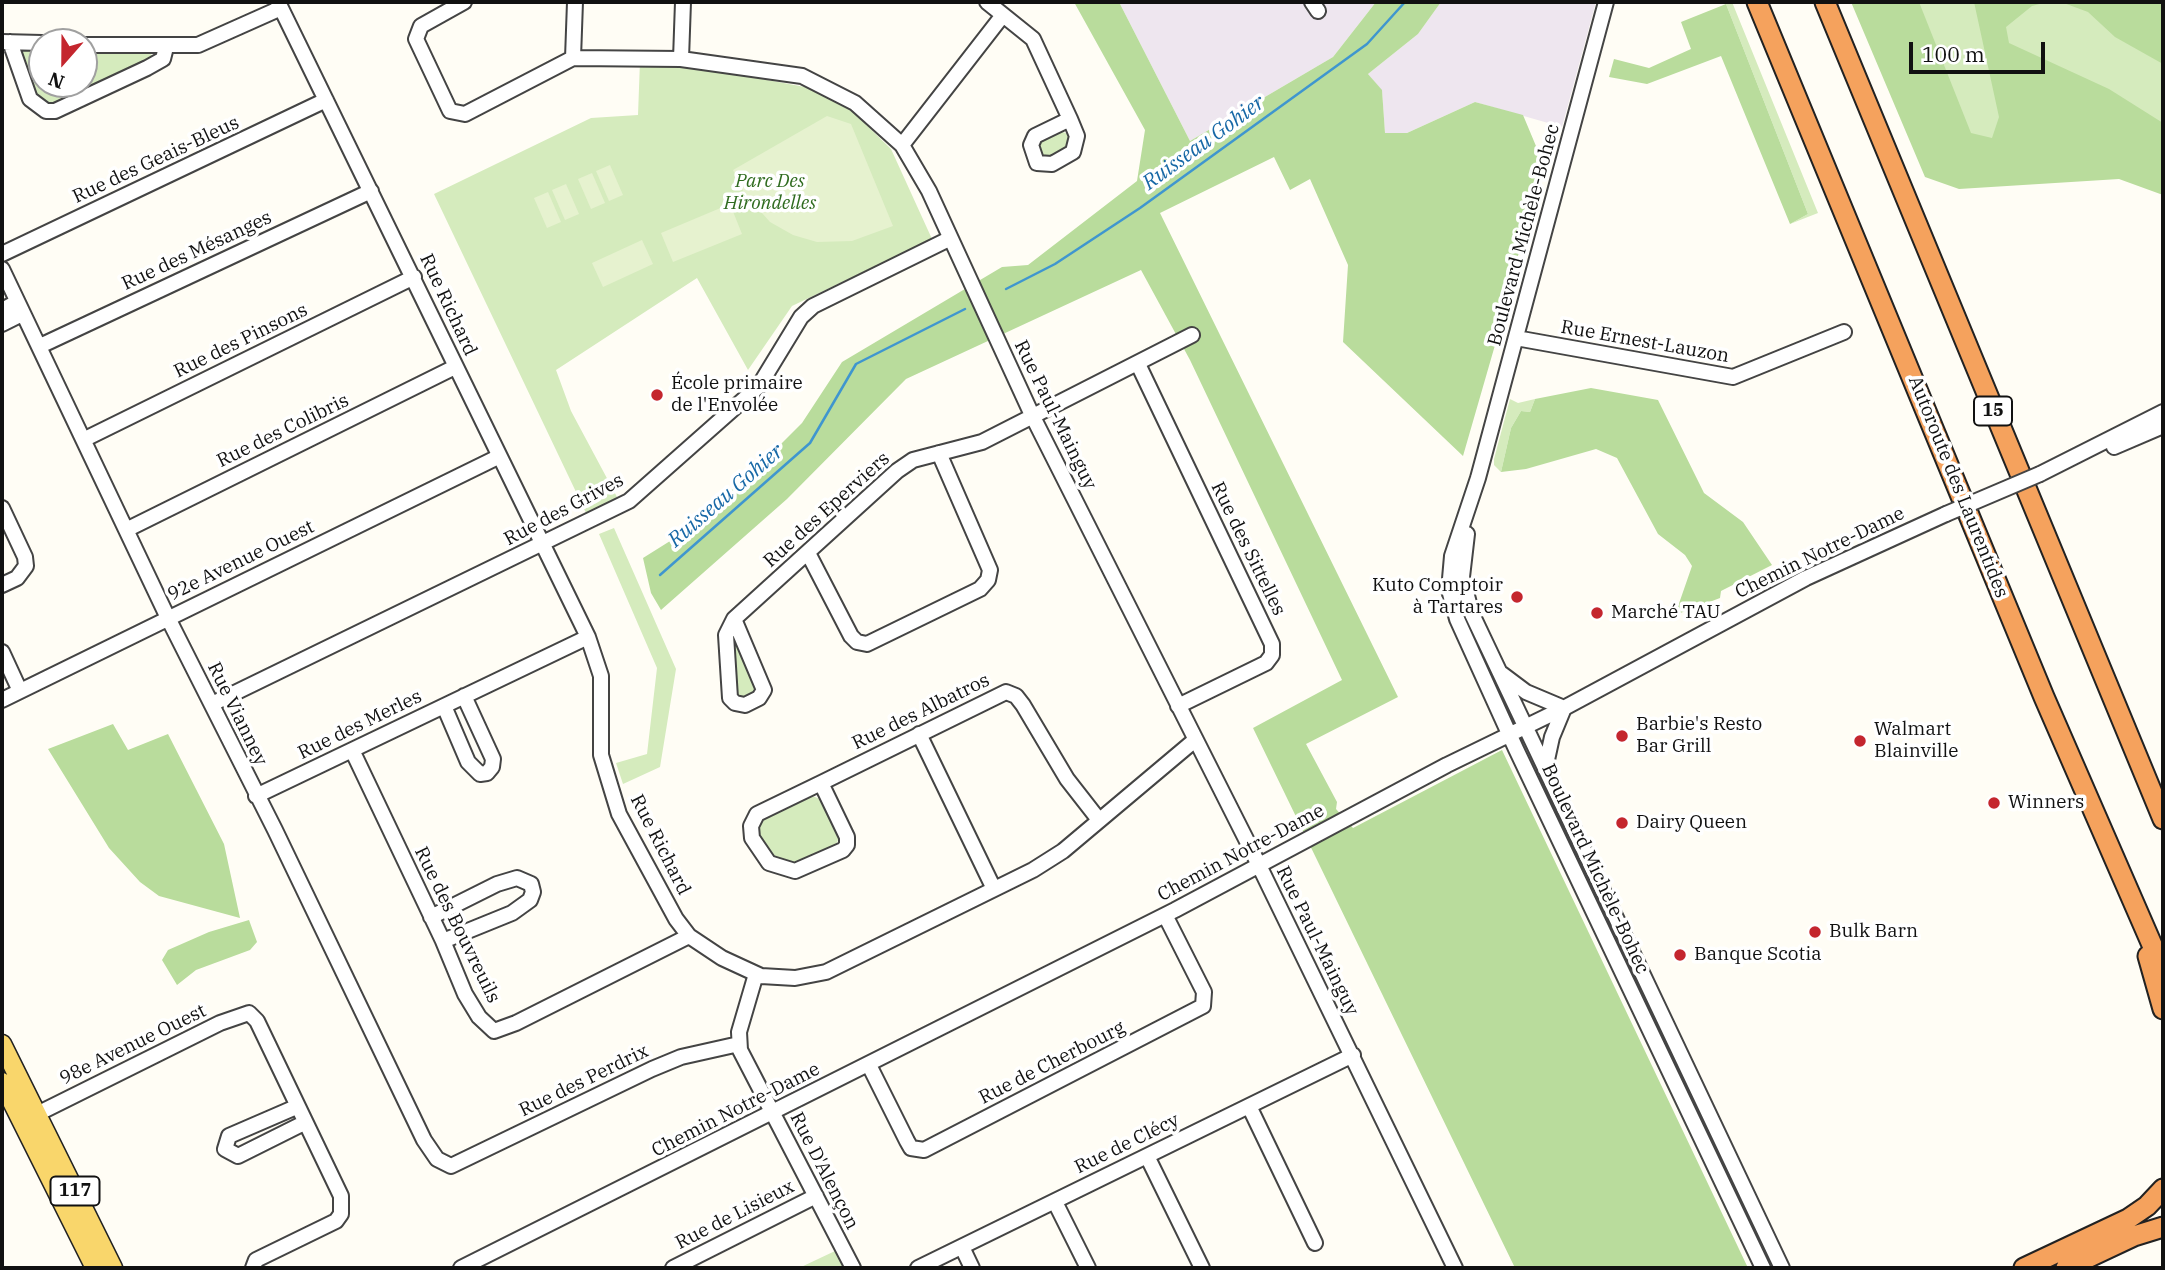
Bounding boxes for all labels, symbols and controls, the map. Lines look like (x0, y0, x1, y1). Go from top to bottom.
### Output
north arrow (28, 28, 98, 98)
scale bar (1913, 28, 2050, 72)
text: 100 m (1922, 40, 1985, 68)
text: N (45, 67, 68, 95)
water label: Ruisseau Gohier (1138, 90, 1270, 196)
street label: Rue des Geais-Bleus (69, 111, 243, 209)
street label: Boulevard Michèle-Bohec (1483, 121, 1565, 349)
park label: Parc Des Hirondelles (724, 171, 816, 215)
street label: Rue des Mésanges (118, 206, 276, 296)
street label: Rue Richard (414, 250, 482, 360)
street label: Rue des Pinsons (170, 299, 312, 383)
street label: Rue Ernest-Lauzon (1559, 316, 1731, 368)
street label: Rue Paul-Mainguy (1009, 337, 1101, 493)
place label: École primaire de l'Envolée (671, 373, 803, 417)
street label: Autoroute des Laurentides (1903, 373, 2013, 601)
marker: École primaire de l'Envolée (649, 387, 665, 403)
street label: Rue des Colibris (213, 389, 353, 473)
road number: 15 (1974, 396, 2012, 426)
water label: Ruisseau Gohier (663, 439, 789, 553)
street label: Rue des Eperviers (759, 447, 895, 573)
street label: Rue des Grives (500, 469, 628, 551)
street label: Rue des Sittelles (1206, 478, 1290, 620)
street label: Chemin Notre-Dame (1732, 502, 1908, 604)
street label: 92e Avenue Ouest (164, 516, 318, 606)
place label: Kuto Comptoir à Tartares (1372, 575, 1503, 619)
marker: Kuto Comptoir à Tartares (1509, 589, 1525, 605)
place label: Marché TAU (1611, 602, 1720, 624)
marker: Marché TAU (1589, 605, 1605, 621)
street label: Rue Vianney (202, 659, 272, 769)
street label: Rue des Albatros (849, 669, 993, 755)
street label: Rue des Merles (294, 685, 426, 765)
place label: Barbie's Resto Bar Grill (1636, 714, 1762, 758)
place label: Walmart Blainville (1874, 719, 1958, 763)
marker: Barbie's Resto Bar Grill (1614, 728, 1630, 744)
marker: Walmart Blainville (1852, 733, 1868, 749)
street label: Boulevard Michèle-Bohec (1536, 760, 1654, 978)
street label: Rue Richard (625, 791, 695, 899)
place label: Winners (2008, 792, 2084, 814)
marker: Winners (1986, 795, 2002, 811)
street label: Chemin Notre-Dame (1154, 799, 1328, 907)
place label: Dairy Queen (1636, 812, 1747, 834)
marker: Dairy Queen (1614, 815, 1630, 831)
street label: Rue des Bouvreuils (409, 843, 505, 1007)
street label: Rue Paul-Mainguy (1271, 863, 1363, 1019)
place label: Bulk Barn (1829, 921, 1918, 943)
marker: Bulk Barn (1807, 924, 1823, 940)
place label: Banque Scotia (1694, 944, 1822, 966)
marker: Banque Scotia (1672, 947, 1688, 963)
street label: 98e Avenue Ouest (56, 1000, 210, 1090)
street label: Rue de Cherbourg (975, 1016, 1129, 1110)
street label: Rue des Perdrix (516, 1040, 652, 1122)
street label: Chemin Notre-Dame (648, 1058, 824, 1162)
street label: Rue D'Alençon (785, 1109, 863, 1233)
street label: Rue de Clécy (1071, 1109, 1183, 1179)
street label: Rue de Lisieux (672, 1175, 798, 1255)
road number: 117 (50, 1176, 100, 1206)

